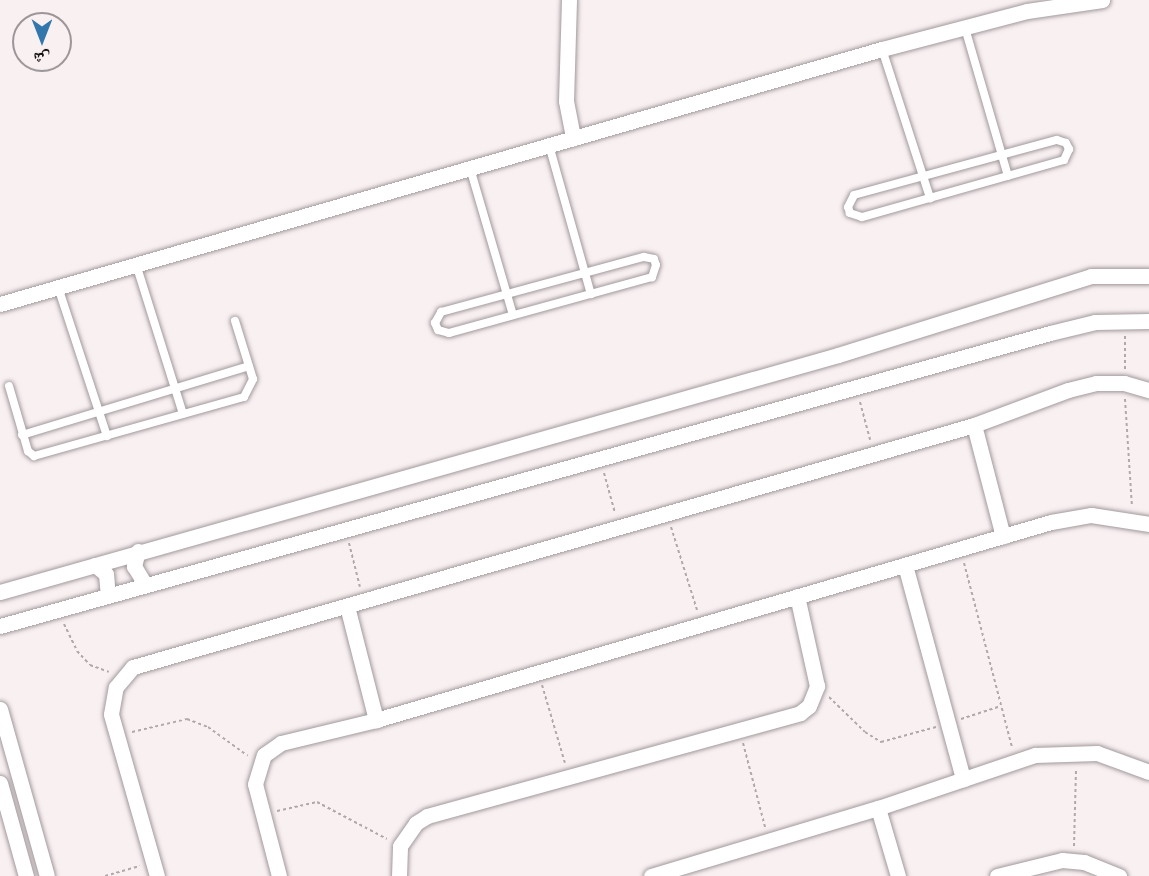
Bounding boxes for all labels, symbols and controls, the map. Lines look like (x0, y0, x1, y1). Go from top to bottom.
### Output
north arrow (12, 12, 72, 72)
text: ش (34, 49, 51, 68)

